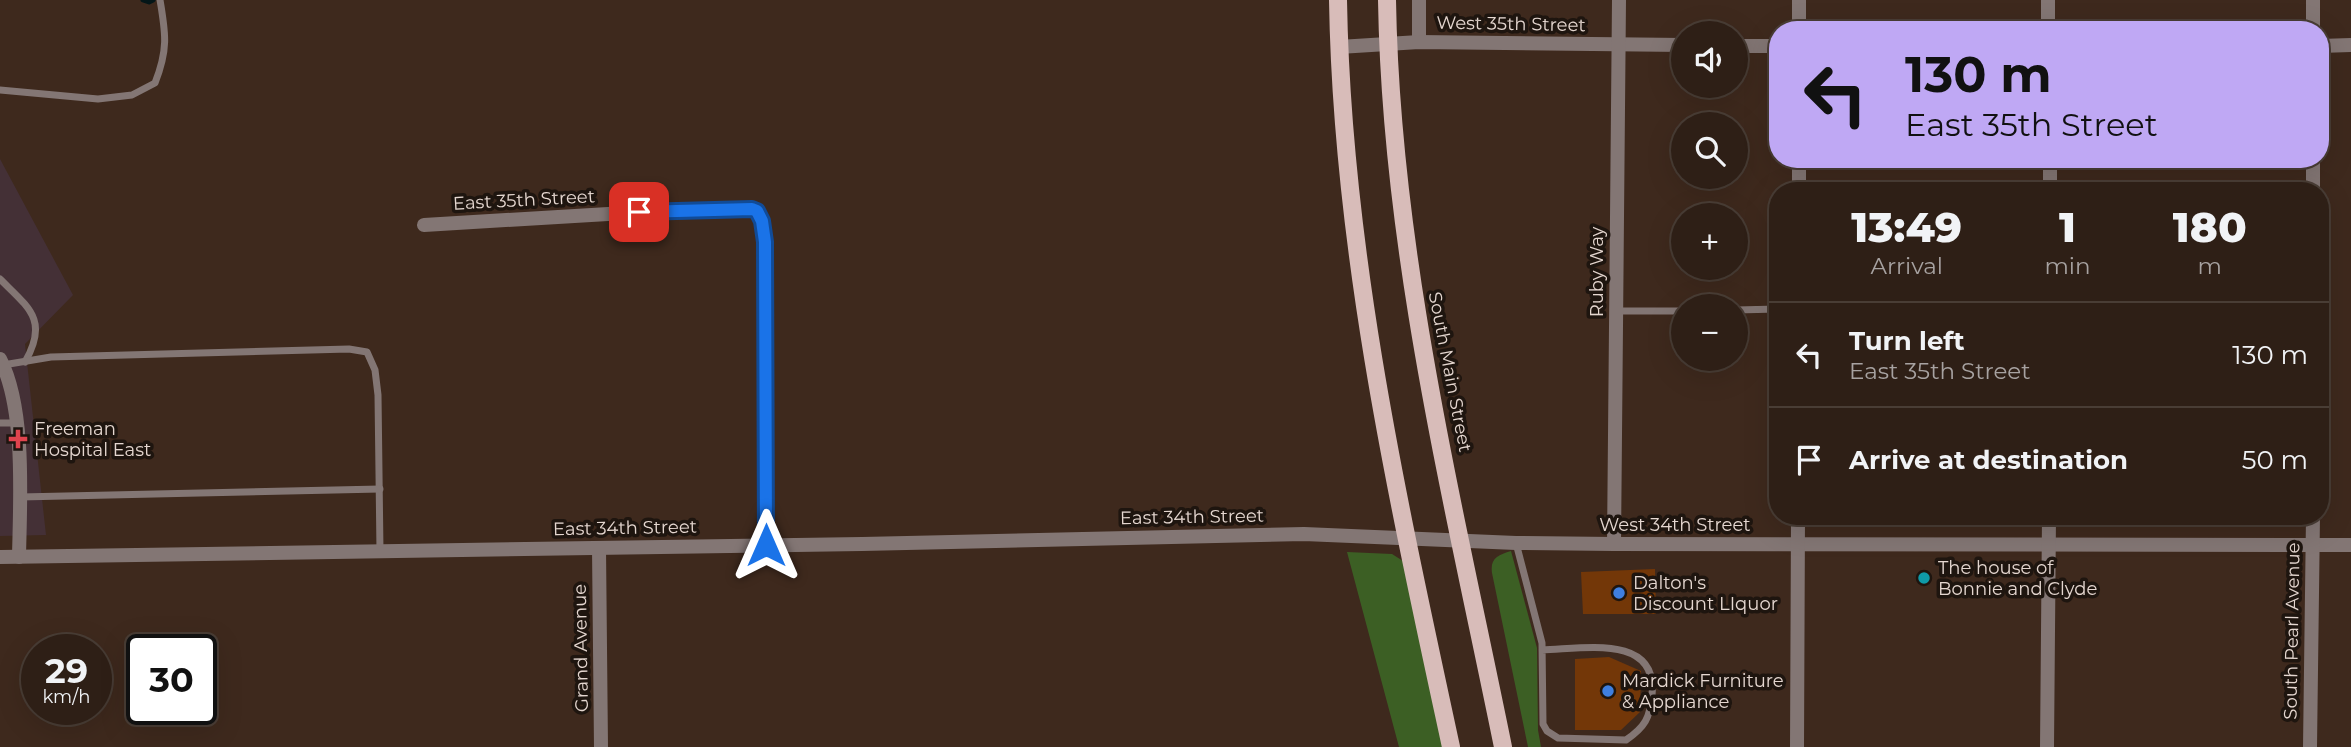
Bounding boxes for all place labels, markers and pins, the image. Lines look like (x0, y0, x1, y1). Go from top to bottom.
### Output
pin (609, 182, 669, 242)
place label: Freeman Hospital East (34, 418, 151, 461)
marker: Freeman Hospital East (8, 429, 28, 449)
place label: The house of Bonnie and Clyde (1938, 557, 2098, 600)
marker: The house of Bonnie and Clyde (1916, 570, 1932, 586)
place label: Dalton's Discount LIquor (1633, 572, 1778, 615)
marker: Dalton's Discount LIquor (1611, 585, 1627, 601)
place label: Mardick Furniture & Appliance (1622, 670, 1784, 713)
marker: Mardick Furniture & Appliance (1600, 683, 1616, 699)

